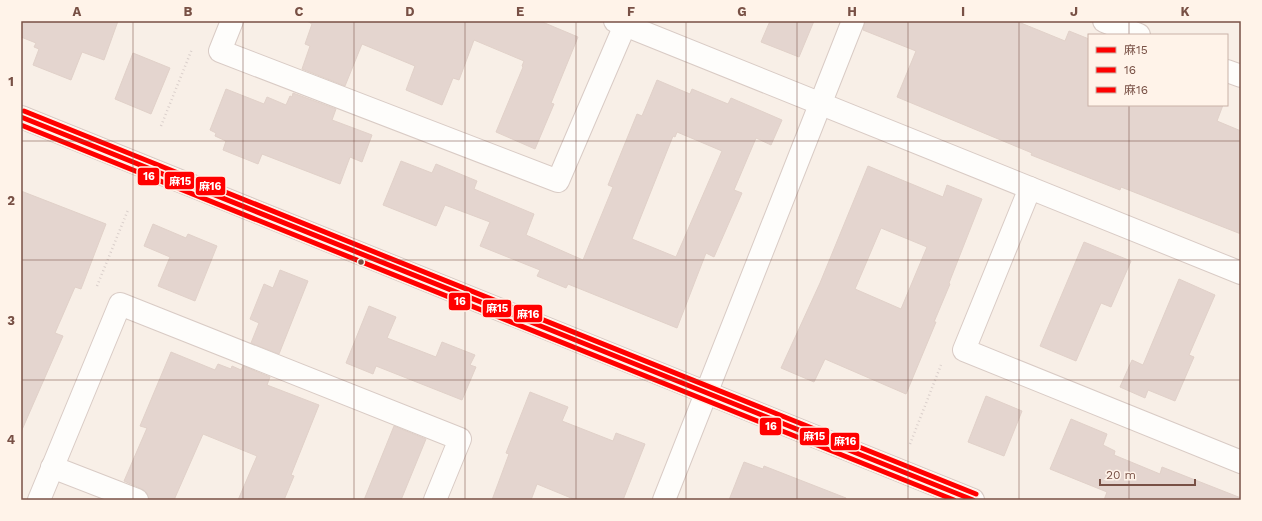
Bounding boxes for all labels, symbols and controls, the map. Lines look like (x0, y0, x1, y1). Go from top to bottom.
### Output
text: A (73, 4, 82, 19)
text: B (184, 4, 193, 19)
text: C (295, 4, 304, 19)
text: D (405, 4, 415, 19)
text: E (516, 4, 524, 19)
text: F (627, 4, 635, 19)
text: G (737, 4, 747, 19)
text: H (847, 4, 857, 19)
text: I (961, 4, 965, 19)
text: J (1070, 4, 1078, 19)
text: K (1180, 4, 1190, 19)
legend (1088, 34, 1228, 106)
text: 麻15 (1124, 43, 1148, 57)
text: 16 (1124, 63, 1136, 77)
text: 1 (8, 74, 14, 89)
text: 麻16 (1124, 83, 1148, 97)
line badge: 16 (137, 167, 160, 186)
text: 16 (143, 170, 155, 183)
line badge: 麻15 (164, 171, 195, 190)
text: 麻15 (169, 175, 191, 188)
line badge: 麻16 (195, 176, 226, 196)
text: 麻16 (199, 180, 221, 193)
text: 2 (7, 193, 15, 208)
unlabelled marker (356, 257, 366, 267)
line badge: 16 (448, 292, 471, 311)
text: 16 (454, 295, 466, 308)
line badge: 麻15 (482, 299, 512, 318)
text: 麻15 (486, 302, 508, 315)
line badge: 麻16 (513, 304, 543, 323)
text: 麻16 (517, 308, 539, 321)
text: 3 (7, 313, 15, 328)
line badge: 16 (759, 417, 782, 436)
text: 16 (765, 420, 777, 433)
line badge: 麻15 (799, 427, 830, 446)
text: 麻15 (803, 430, 825, 443)
text: 4 (7, 432, 16, 447)
line badge: 麻16 (830, 432, 860, 451)
text: 麻16 (834, 435, 856, 448)
scale bar (1100, 461, 1195, 487)
text: 20 m (1106, 468, 1136, 482)

